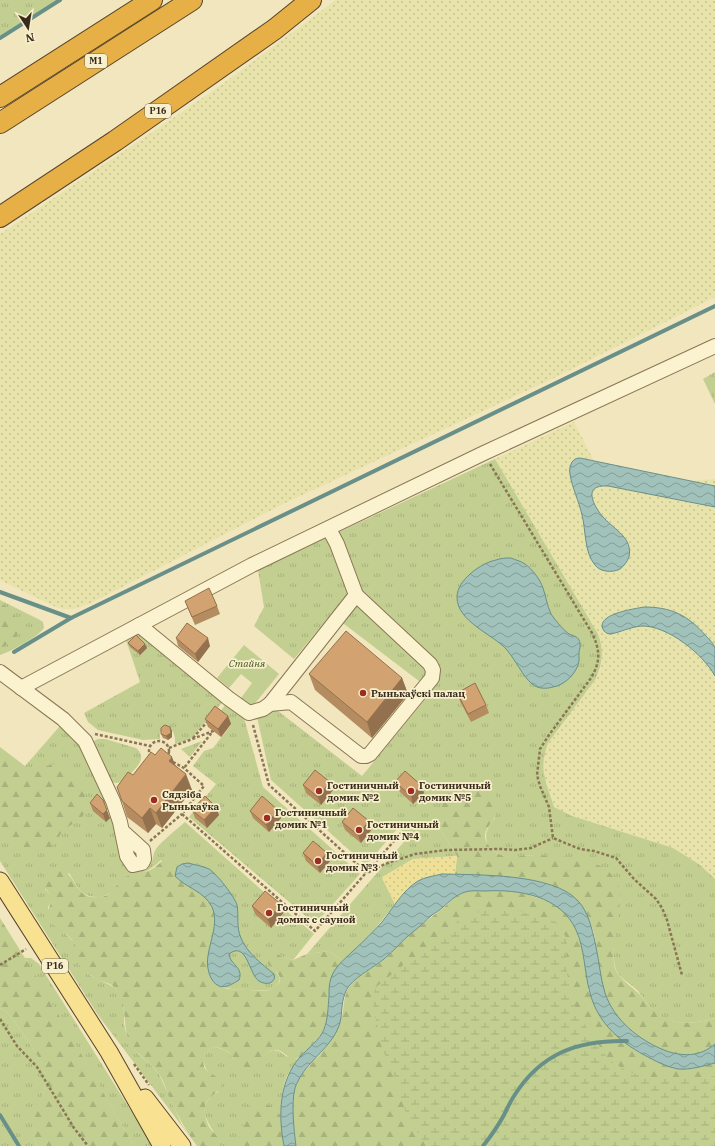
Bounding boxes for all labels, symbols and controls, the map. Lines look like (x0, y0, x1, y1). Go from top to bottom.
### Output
north arrow (8, 8, 48, 48)
text: N (24, 30, 36, 46)
road number: М1 (85, 54, 107, 68)
road number: Р16 (145, 104, 171, 118)
park label: Стайня (229, 657, 266, 670)
place label: Рынькаўскi палац (371, 687, 465, 700)
marker: Рынькаўскi палац (358, 688, 368, 698)
place label: Гостиничный домик №2 (327, 779, 399, 804)
place label: Гостиничный домик №5 (419, 779, 491, 804)
marker: Гостиничный домик №2 (314, 786, 324, 796)
marker: Гостиничный домик №5 (406, 786, 416, 796)
place label: Сядзіба Рынькаўка (162, 788, 220, 813)
marker: Сядзіба Рынькаўка (149, 795, 159, 805)
place label: Гостиничный домик №1 (275, 806, 347, 831)
marker: Гостиничный домик №1 (262, 813, 272, 823)
place label: Гостиничный домик №4 (367, 818, 439, 843)
marker: Гостиничный домик №4 (354, 825, 364, 835)
place label: Гостиничный домик №3 (326, 849, 398, 874)
marker: Гостиничный домик №3 (313, 856, 323, 866)
place label: Гостиничный домик с сауной (277, 901, 356, 926)
marker: Гостиничный домик с сауной (264, 908, 274, 918)
road number: Р16 (42, 959, 68, 973)

